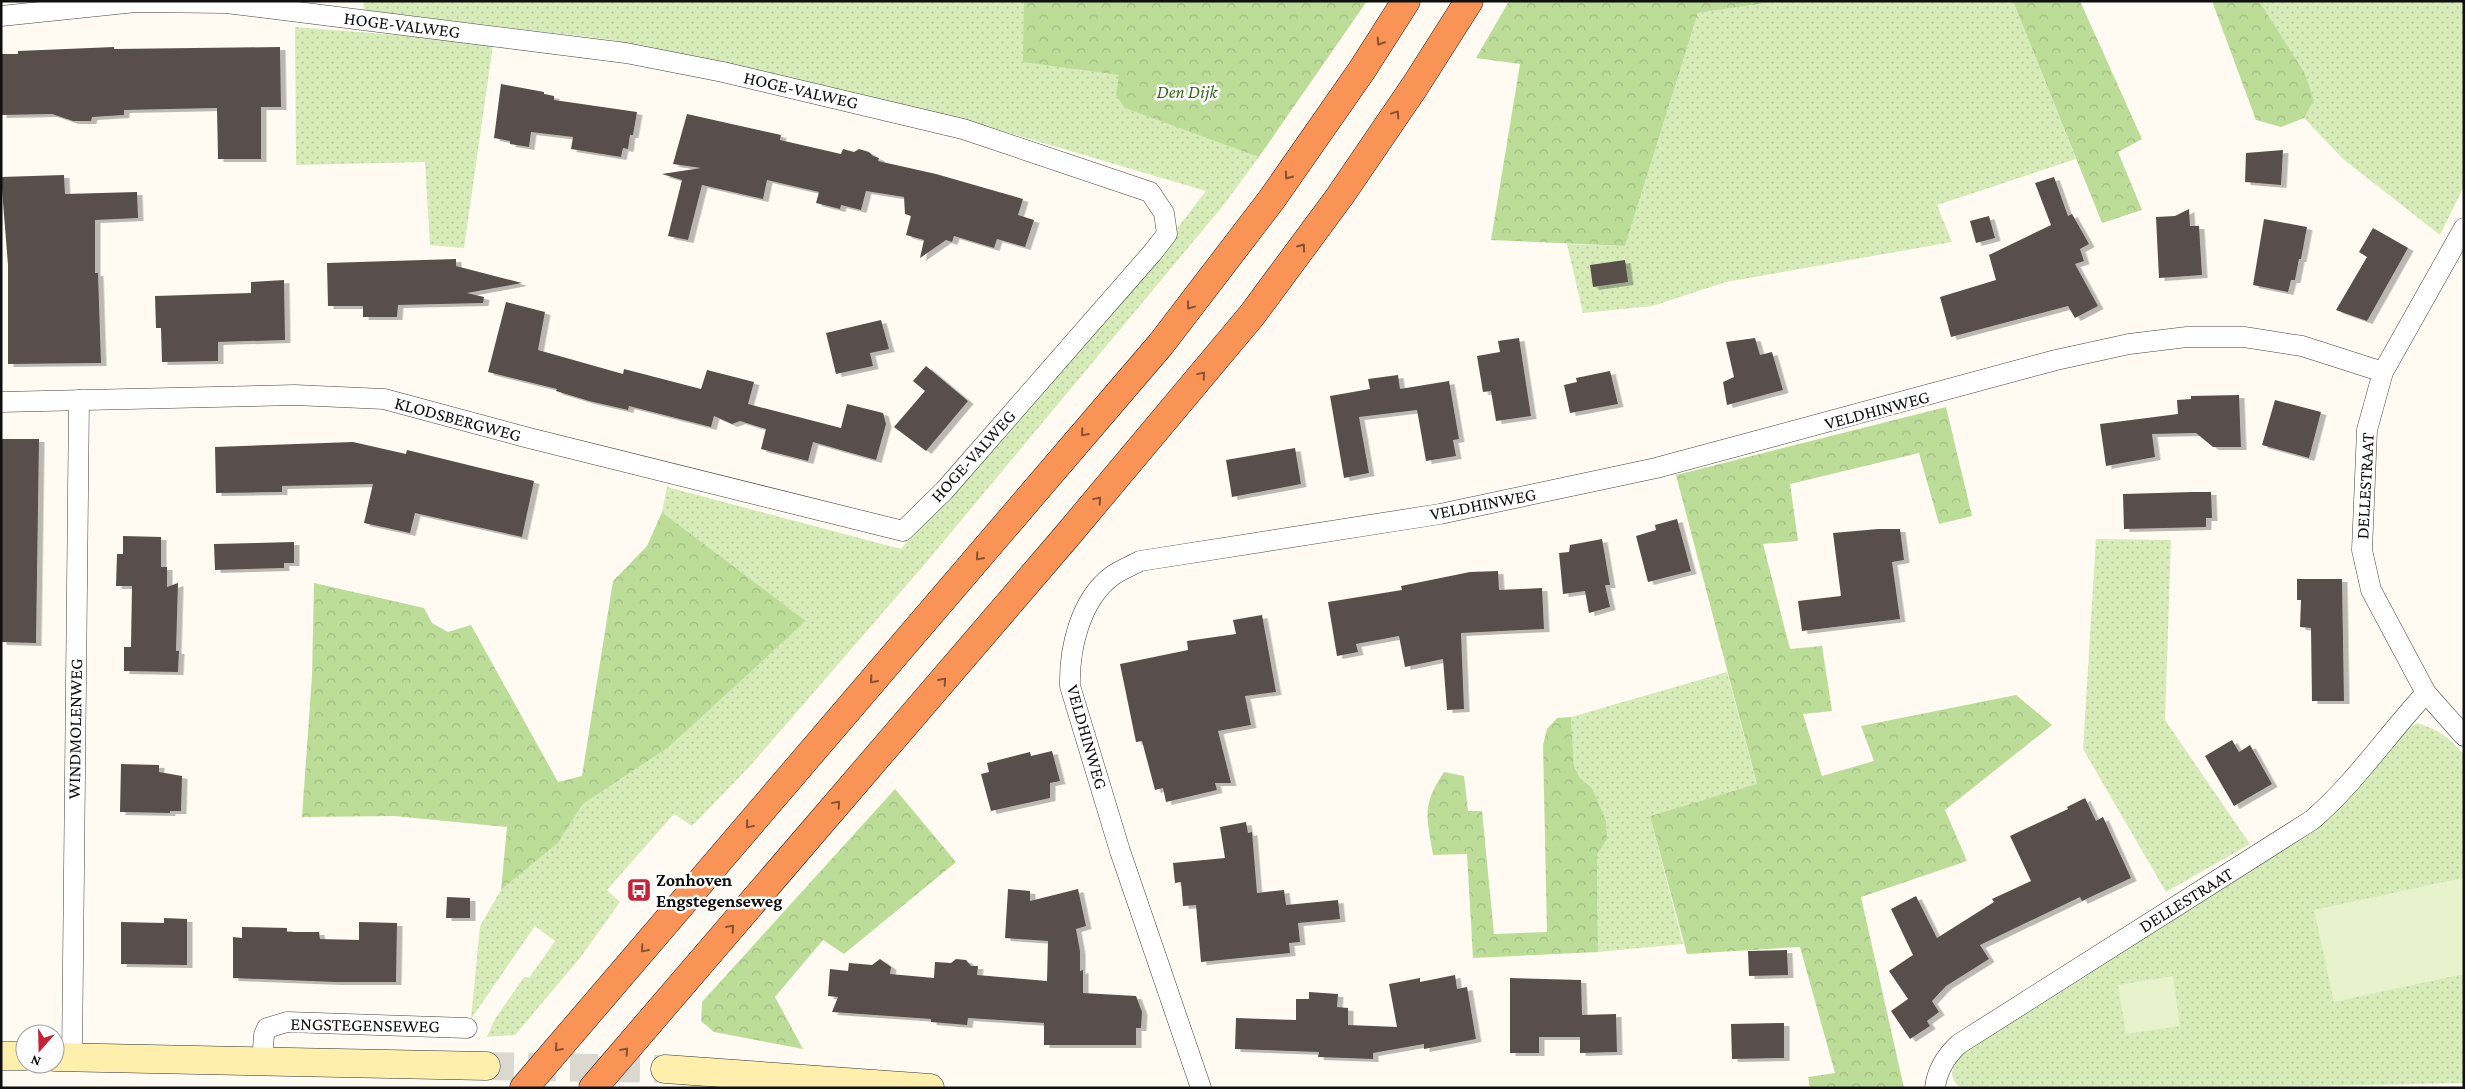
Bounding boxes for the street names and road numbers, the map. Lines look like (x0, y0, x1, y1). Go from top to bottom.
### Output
street label: HOGE-VALWEG (343, 8, 461, 42)
street label: HOGE-VALWEG (742, 67, 860, 113)
street label: VELDHINWEG (1822, 386, 1932, 434)
street label: KLODSBERGWEG (393, 393, 523, 445)
street label: HOGE-VALWEG (926, 406, 1020, 506)
street label: DELLESTRAAT (2352, 432, 2378, 540)
street label: VELDHINWEG (1428, 484, 1538, 524)
street label: WINDMOLENWEG (64, 658, 86, 800)
street label: VELDHINWEG (1063, 682, 1111, 792)
street label: DELLESTRAAT (2135, 863, 2237, 937)
street label: ENGSTEGENSEWEG (290, 1014, 440, 1036)

